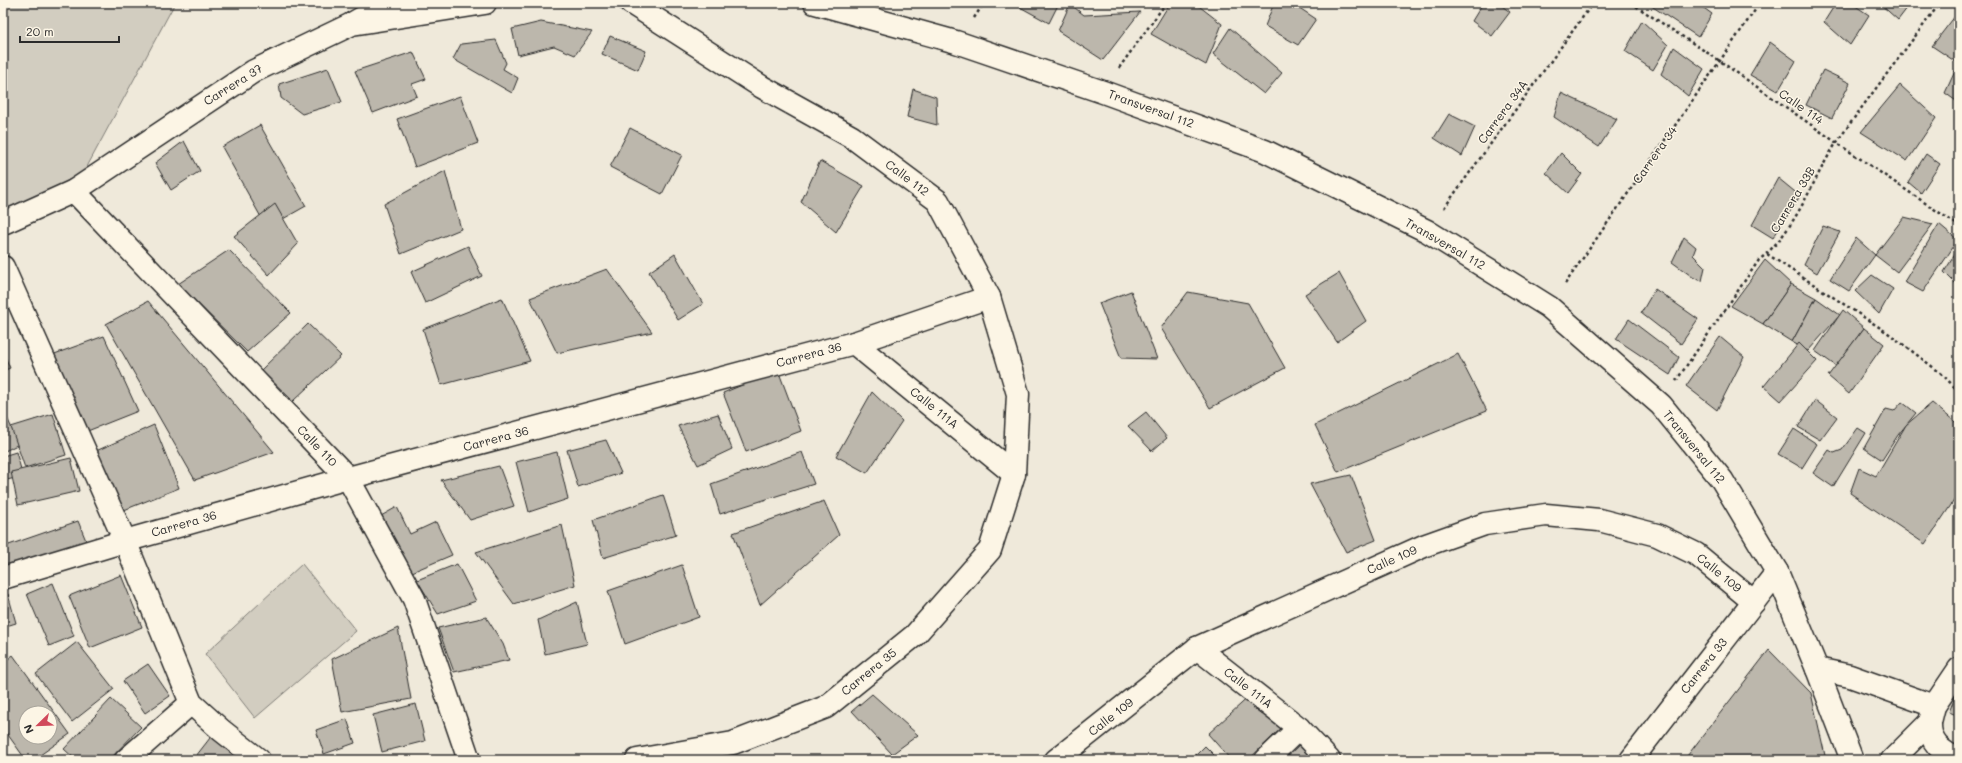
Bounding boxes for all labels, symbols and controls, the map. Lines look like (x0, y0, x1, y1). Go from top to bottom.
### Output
scale bar (20, 18, 119, 44)
text: 20 m (26, 23, 54, 39)
street label: Carrera 37 (200, 60, 265, 109)
street label: Carrera 34A (1474, 76, 1531, 147)
street label: Transversal 112 (1106, 85, 1196, 131)
street label: Calle 114 (1776, 85, 1827, 127)
street label: Carrera 34 (1628, 122, 1680, 186)
street label: Calle 112 (883, 156, 933, 199)
street label: Carrera 33B (1766, 163, 1818, 235)
street label: Transversal 112 (1403, 214, 1488, 273)
street label: Carrera 36 (774, 338, 843, 370)
street label: Calle 111A (907, 383, 962, 432)
street label: Transversal 112 (1660, 406, 1729, 486)
street label: Calle 110 (294, 421, 342, 470)
street label: Carrera 36 (461, 422, 530, 454)
street label: Carrera 36 (149, 506, 218, 540)
street label: Calle 109 (1364, 541, 1419, 577)
street label: Calle 109 (1694, 549, 1745, 595)
street label: Carrera 33 (1676, 634, 1730, 697)
street label: Carrera 35 (837, 644, 899, 698)
street label: Calle 111A (1221, 663, 1276, 711)
street label: Calle 109 (1084, 694, 1136, 739)
north arrow (18, 705, 58, 745)
text: N (20, 722, 37, 736)

